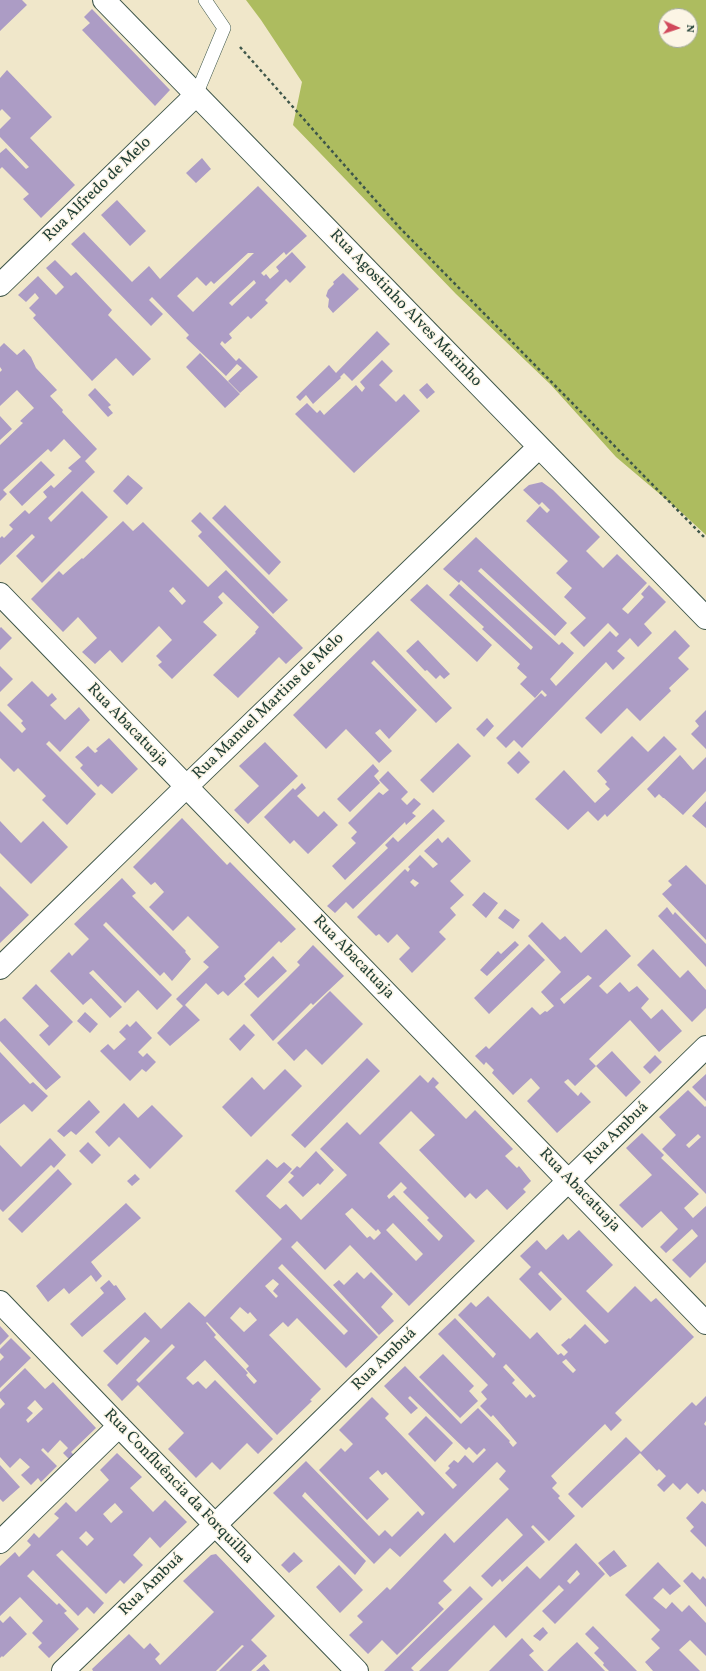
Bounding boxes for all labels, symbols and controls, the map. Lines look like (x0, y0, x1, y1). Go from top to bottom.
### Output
north arrow (658, 8, 698, 48)
text: N (682, 24, 697, 33)
street label: Rua Alfredo de Melo (40, 133, 156, 247)
street label: Rua Agostinho Alves Marinho (325, 226, 485, 392)
street label: Rua Manuel Martins de Melo (189, 630, 349, 784)
street label: Rua Abacatuaja (82, 680, 172, 772)
street label: Rua Abacatuaja (308, 912, 398, 1004)
street label: Rua Ambuá (581, 1099, 653, 1169)
street label: Rua Abacatuaja (534, 1145, 624, 1237)
street label: Rua Ambuá (349, 1325, 421, 1395)
street label: Rua Confluência da Forquilha (99, 1406, 257, 1568)
street label: Rua Ambuá (116, 1550, 188, 1620)

